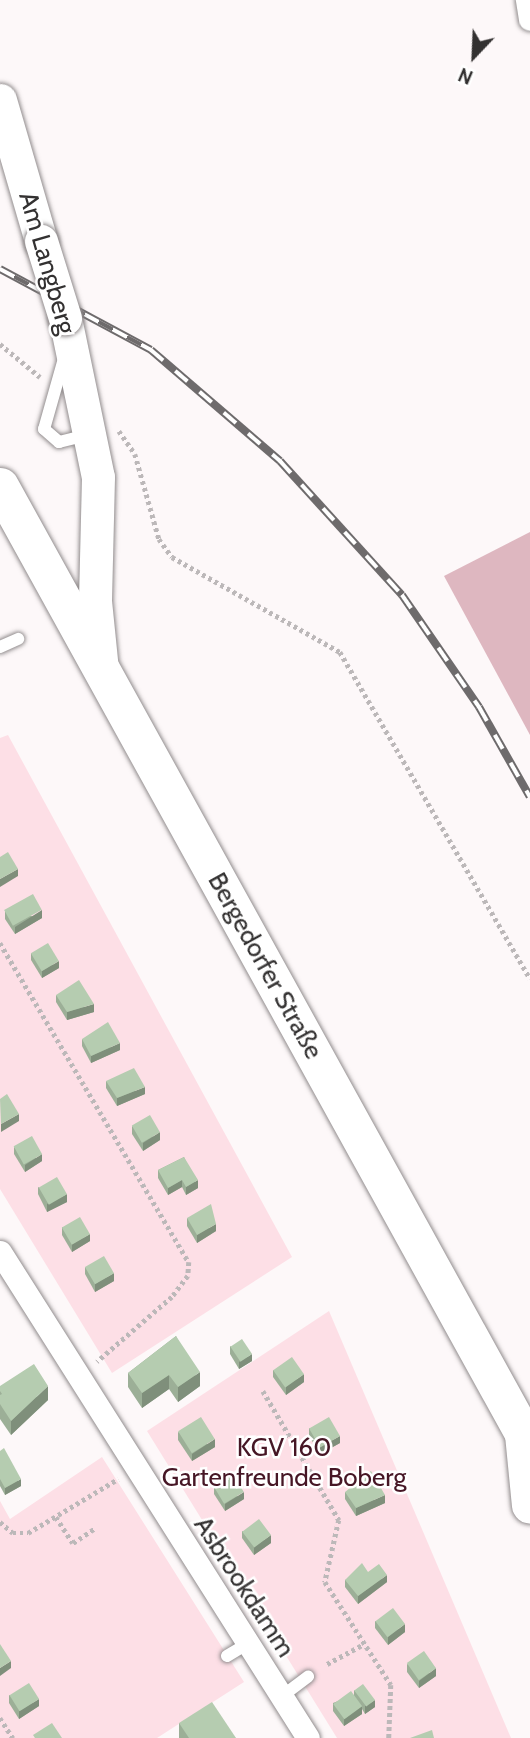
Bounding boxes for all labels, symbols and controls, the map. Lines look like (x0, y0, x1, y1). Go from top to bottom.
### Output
north arrow (439, 21, 509, 91)
text: N (455, 63, 476, 89)
street label: Am Langberg (12, 188, 82, 338)
street label: Bergedorfer Straße (201, 867, 329, 1065)
park label: KGV 160 Gartenfreunde Boberg (162, 1432, 406, 1494)
street label: Asbrookdamm (187, 1511, 301, 1663)

